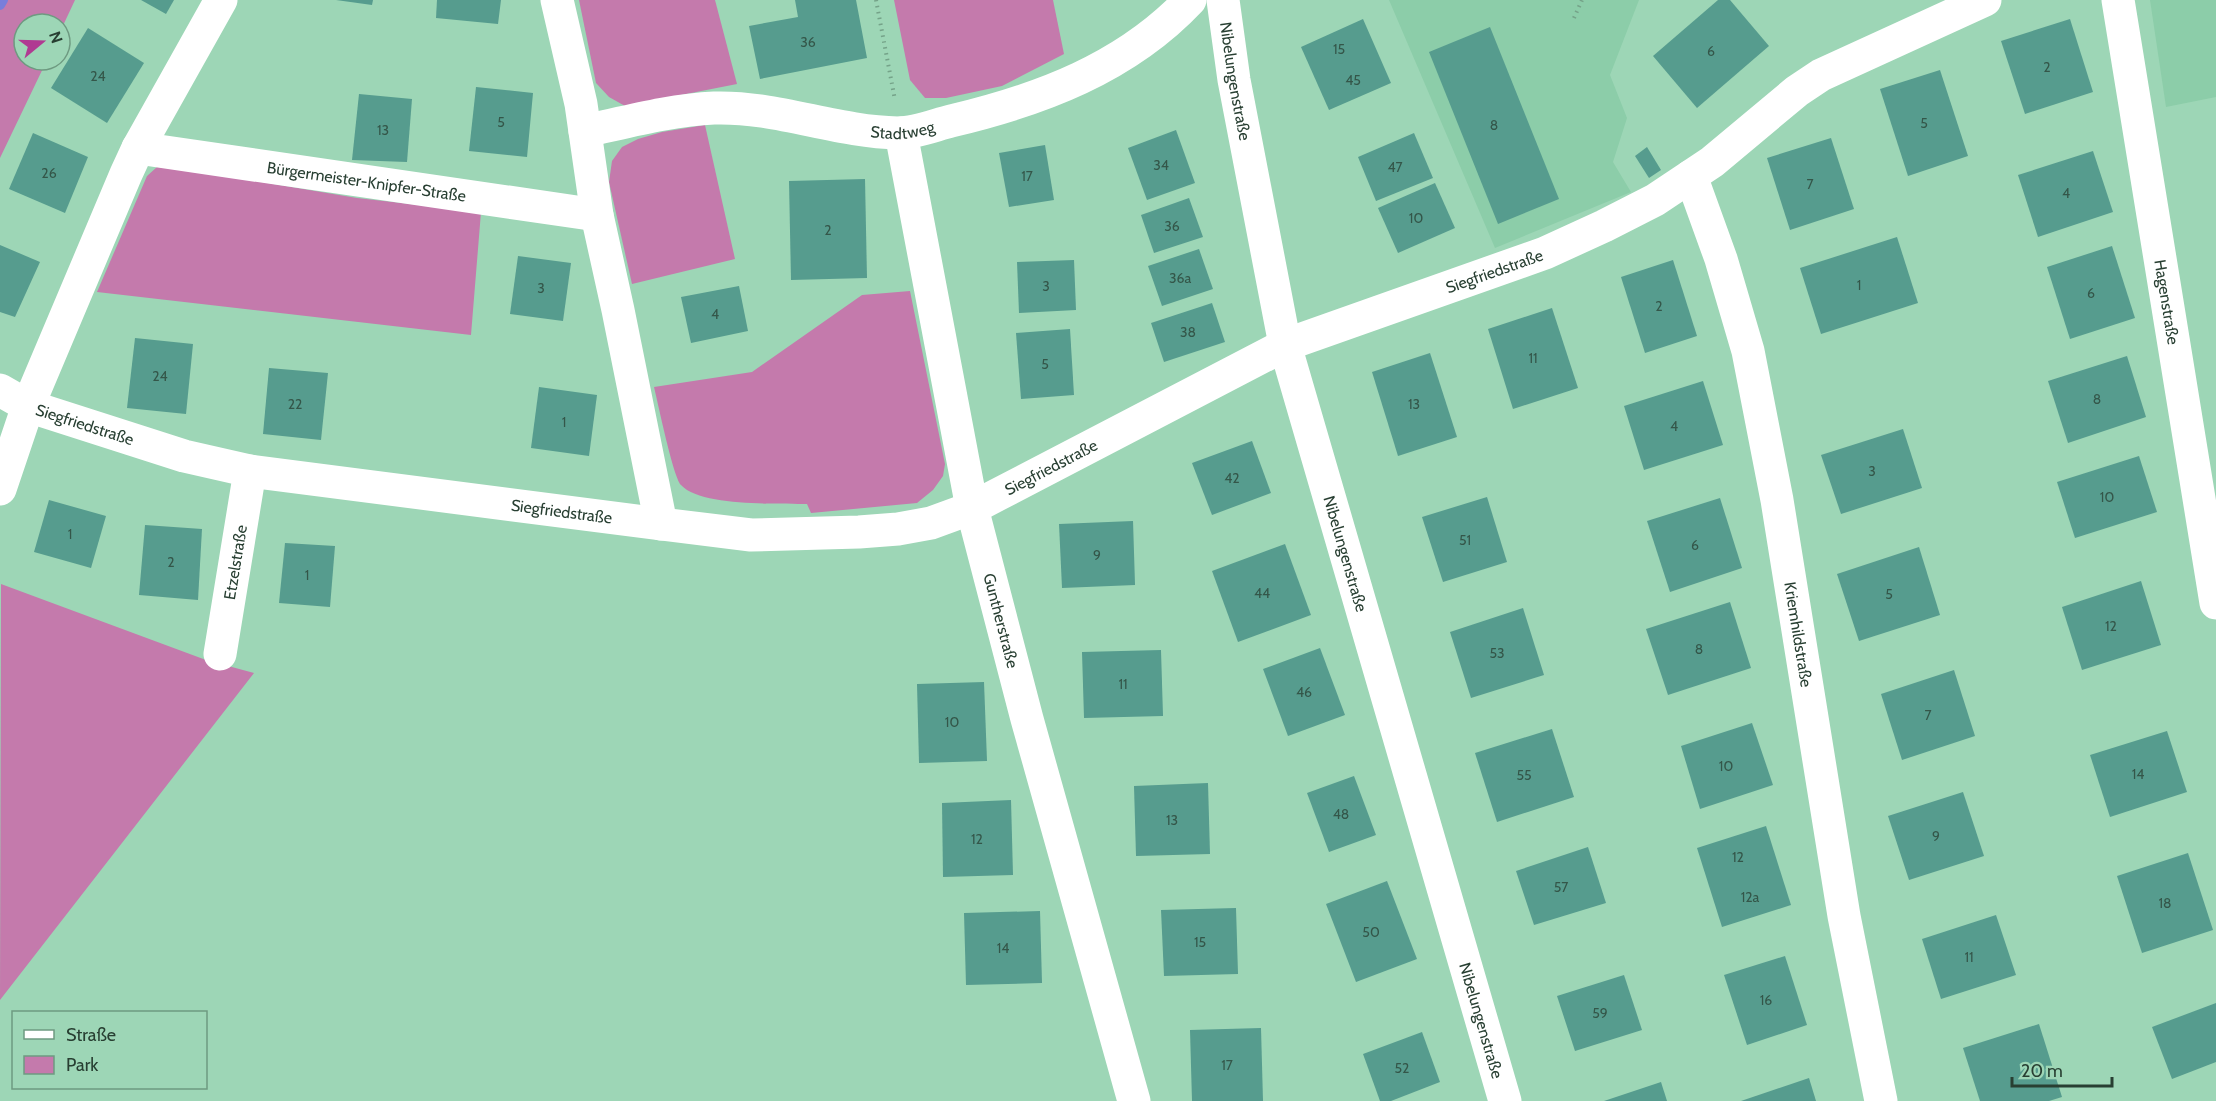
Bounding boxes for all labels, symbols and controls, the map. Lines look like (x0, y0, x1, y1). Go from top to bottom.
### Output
north arrow (12, 12, 72, 72)
street label: Nibelungenstraße (1217, 21, 1255, 142)
text: N (45, 29, 67, 46)
house number: 36 (800, 33, 816, 51)
house number: 15 (1333, 40, 1345, 58)
house number: 6 (1707, 42, 1715, 60)
house number: 2 (2043, 58, 2051, 76)
house number: 24 (90, 67, 106, 85)
house number: 45 (1345, 71, 1361, 89)
house number: 5 (497, 113, 505, 131)
house number: 5 (1920, 114, 1928, 132)
street label: Stadtweg (870, 116, 938, 143)
house number: 8 (1490, 116, 1498, 134)
house number: 13 (377, 121, 389, 139)
house number: 34 (1153, 156, 1169, 174)
street label: Bürgermeister-Knipfer-Straße (266, 157, 467, 205)
house number: 47 (1387, 158, 1403, 176)
house number: 26 (41, 164, 57, 182)
house number: 17 (1021, 167, 1033, 185)
house number: 7 (1806, 175, 1814, 193)
house number: 4 (2062, 184, 2070, 202)
house number: 10 (1409, 209, 1423, 227)
house number: 36 (1164, 217, 1180, 235)
house number: 2 (824, 221, 832, 239)
street label: Siegfriedstraße (1443, 245, 1545, 297)
street label: Hagenstraße (2151, 258, 2183, 346)
house number: 36a (1169, 269, 1191, 287)
house number: 1 (1857, 276, 1861, 294)
house number: 3 (1042, 277, 1050, 295)
house number: 3 (537, 279, 545, 297)
house number: 6 (2087, 284, 2095, 302)
house number: 2 (1655, 297, 1663, 315)
house number: 4 (711, 305, 719, 323)
house number: 38 (1180, 323, 1196, 341)
house number: 11 (1528, 349, 1538, 367)
house number: 5 (1041, 355, 1049, 373)
house number: 24 (152, 367, 168, 385)
house number: 8 (2093, 390, 2101, 408)
house number: 22 (288, 395, 302, 413)
house number: 13 (1408, 395, 1420, 413)
street label: Siegfriedstraße (34, 400, 136, 449)
house number: 1 (562, 413, 566, 431)
house number: 4 (1670, 417, 1678, 435)
street label: Siegfriedstraße (1001, 435, 1100, 499)
house number: 3 (1868, 462, 1876, 480)
house number: 42 (1224, 469, 1240, 487)
house number: 10 (2100, 488, 2114, 506)
street label: Nibelungenstraße (1320, 494, 1372, 614)
street label: Siegfriedstraße (510, 495, 613, 527)
street label: Etzelstraße (220, 523, 251, 601)
house number: 1 (68, 525, 72, 543)
house number: 51 (1459, 531, 1471, 549)
house number: 6 (1691, 536, 1699, 554)
house number: 9 (1093, 546, 1101, 564)
house number: 2 (167, 553, 175, 571)
house number: 1 (305, 566, 309, 584)
street label: Guntherstraße (980, 571, 1023, 670)
street label: Kriemhildstraße (1781, 580, 1816, 688)
house number: 44 (1254, 584, 1270, 602)
house number: 5 (1885, 585, 1893, 603)
house number: 12 (2105, 617, 2117, 635)
house number: 8 (1695, 640, 1703, 658)
house number: 53 (1489, 644, 1505, 662)
house number: 11 (1118, 675, 1128, 693)
house number: 46 (1296, 683, 1312, 701)
house number: 7 (1924, 706, 1932, 724)
house number: 10 (945, 713, 959, 731)
house number: 10 (1719, 757, 1733, 775)
house number: 14 (2132, 765, 2144, 783)
house number: 55 (1516, 766, 1532, 784)
house number: 48 (1333, 805, 1349, 823)
house number: 13 (1166, 811, 1178, 829)
house number: 9 (1932, 827, 1940, 845)
house number: 12 (971, 830, 983, 848)
house number: 12 (1732, 848, 1744, 866)
house number: 57 (1554, 878, 1568, 896)
house number: 12a (1741, 888, 1760, 906)
house number: 18 (2158, 894, 2172, 912)
house number: 50 (1362, 923, 1380, 941)
house number: 15 (1194, 933, 1206, 951)
house number: 14 (997, 939, 1009, 957)
house number: 11 (1964, 948, 1974, 966)
street label: Nibelungenstraße (1456, 960, 1507, 1081)
house number: 16 (1760, 991, 1772, 1009)
house number: 59 (1592, 1004, 1608, 1022)
legend (12, 1011, 207, 1089)
text: Straße (66, 1024, 116, 1046)
scale bar (2012, 1050, 2112, 1088)
text: Park (66, 1054, 99, 1076)
house number: 17 (1221, 1056, 1233, 1074)
house number: 52 (1395, 1059, 1409, 1077)
text: 20 m (2021, 1060, 2063, 1082)

